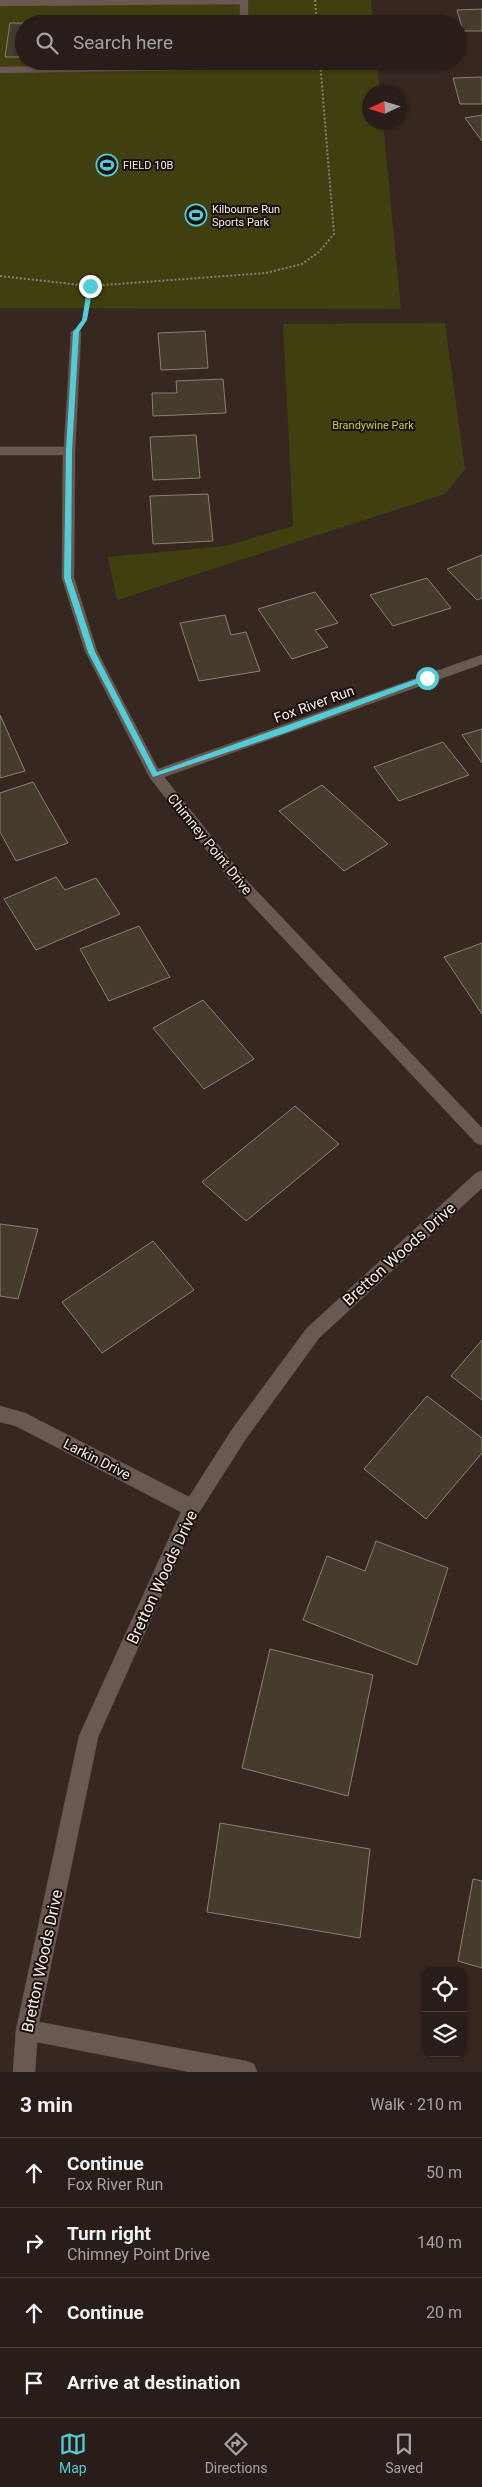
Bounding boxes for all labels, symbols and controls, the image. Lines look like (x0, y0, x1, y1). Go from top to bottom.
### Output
search box (15, 15, 467, 70)
icon: search (33, 29, 61, 57)
text: Search here (73, 31, 173, 54)
north arrow (362, 85, 407, 130)
sports icon: FIELD 10B (95, 153, 119, 177)
place label: FIELD 10B (123, 159, 174, 172)
sports icon: Kilbourne Run Sports Park (184, 203, 208, 227)
place label: Kilbourne Run Sports Park (212, 203, 280, 229)
route end (79, 275, 102, 298)
park label: Brandywine Park (332, 419, 414, 432)
route start (416, 667, 439, 690)
street label: Fox River Run (272, 682, 356, 726)
street label: Chimney Point Drive (164, 790, 256, 898)
street label: Bretton Woods Drive (339, 1198, 459, 1310)
street label: Larkin Drive (61, 1435, 133, 1483)
street label: Bretton Woods Drive (123, 1507, 201, 1647)
street label: Bretton Woods Drive (18, 1888, 66, 2034)
map controls (422, 1967, 467, 2057)
button: locate (422, 1967, 467, 2012)
button: layers (422, 2012, 467, 2057)
text: 3 min (20, 2093, 73, 2117)
text: Walk · 210 m (370, 2095, 462, 2114)
text: Continue (67, 2152, 144, 2175)
icon: ahead (20, 2159, 48, 2187)
text: 50 m (426, 2163, 462, 2182)
text: Fox River Run (67, 2175, 163, 2194)
text: Turn right (67, 2222, 151, 2245)
icon: right (20, 2229, 48, 2257)
text: 140 m (417, 2233, 462, 2252)
text: Chimney Point Drive (67, 2245, 210, 2264)
icon: ahead (20, 2299, 48, 2327)
text: Continue (67, 2301, 144, 2324)
text: 20 m (426, 2303, 462, 2322)
icon: arrive (20, 2369, 48, 2397)
text: Arrive at destination (67, 2371, 240, 2394)
tab: Map (59, 2430, 87, 2476)
tab: Directions (205, 2430, 268, 2476)
tab: Saved (385, 2430, 423, 2476)

